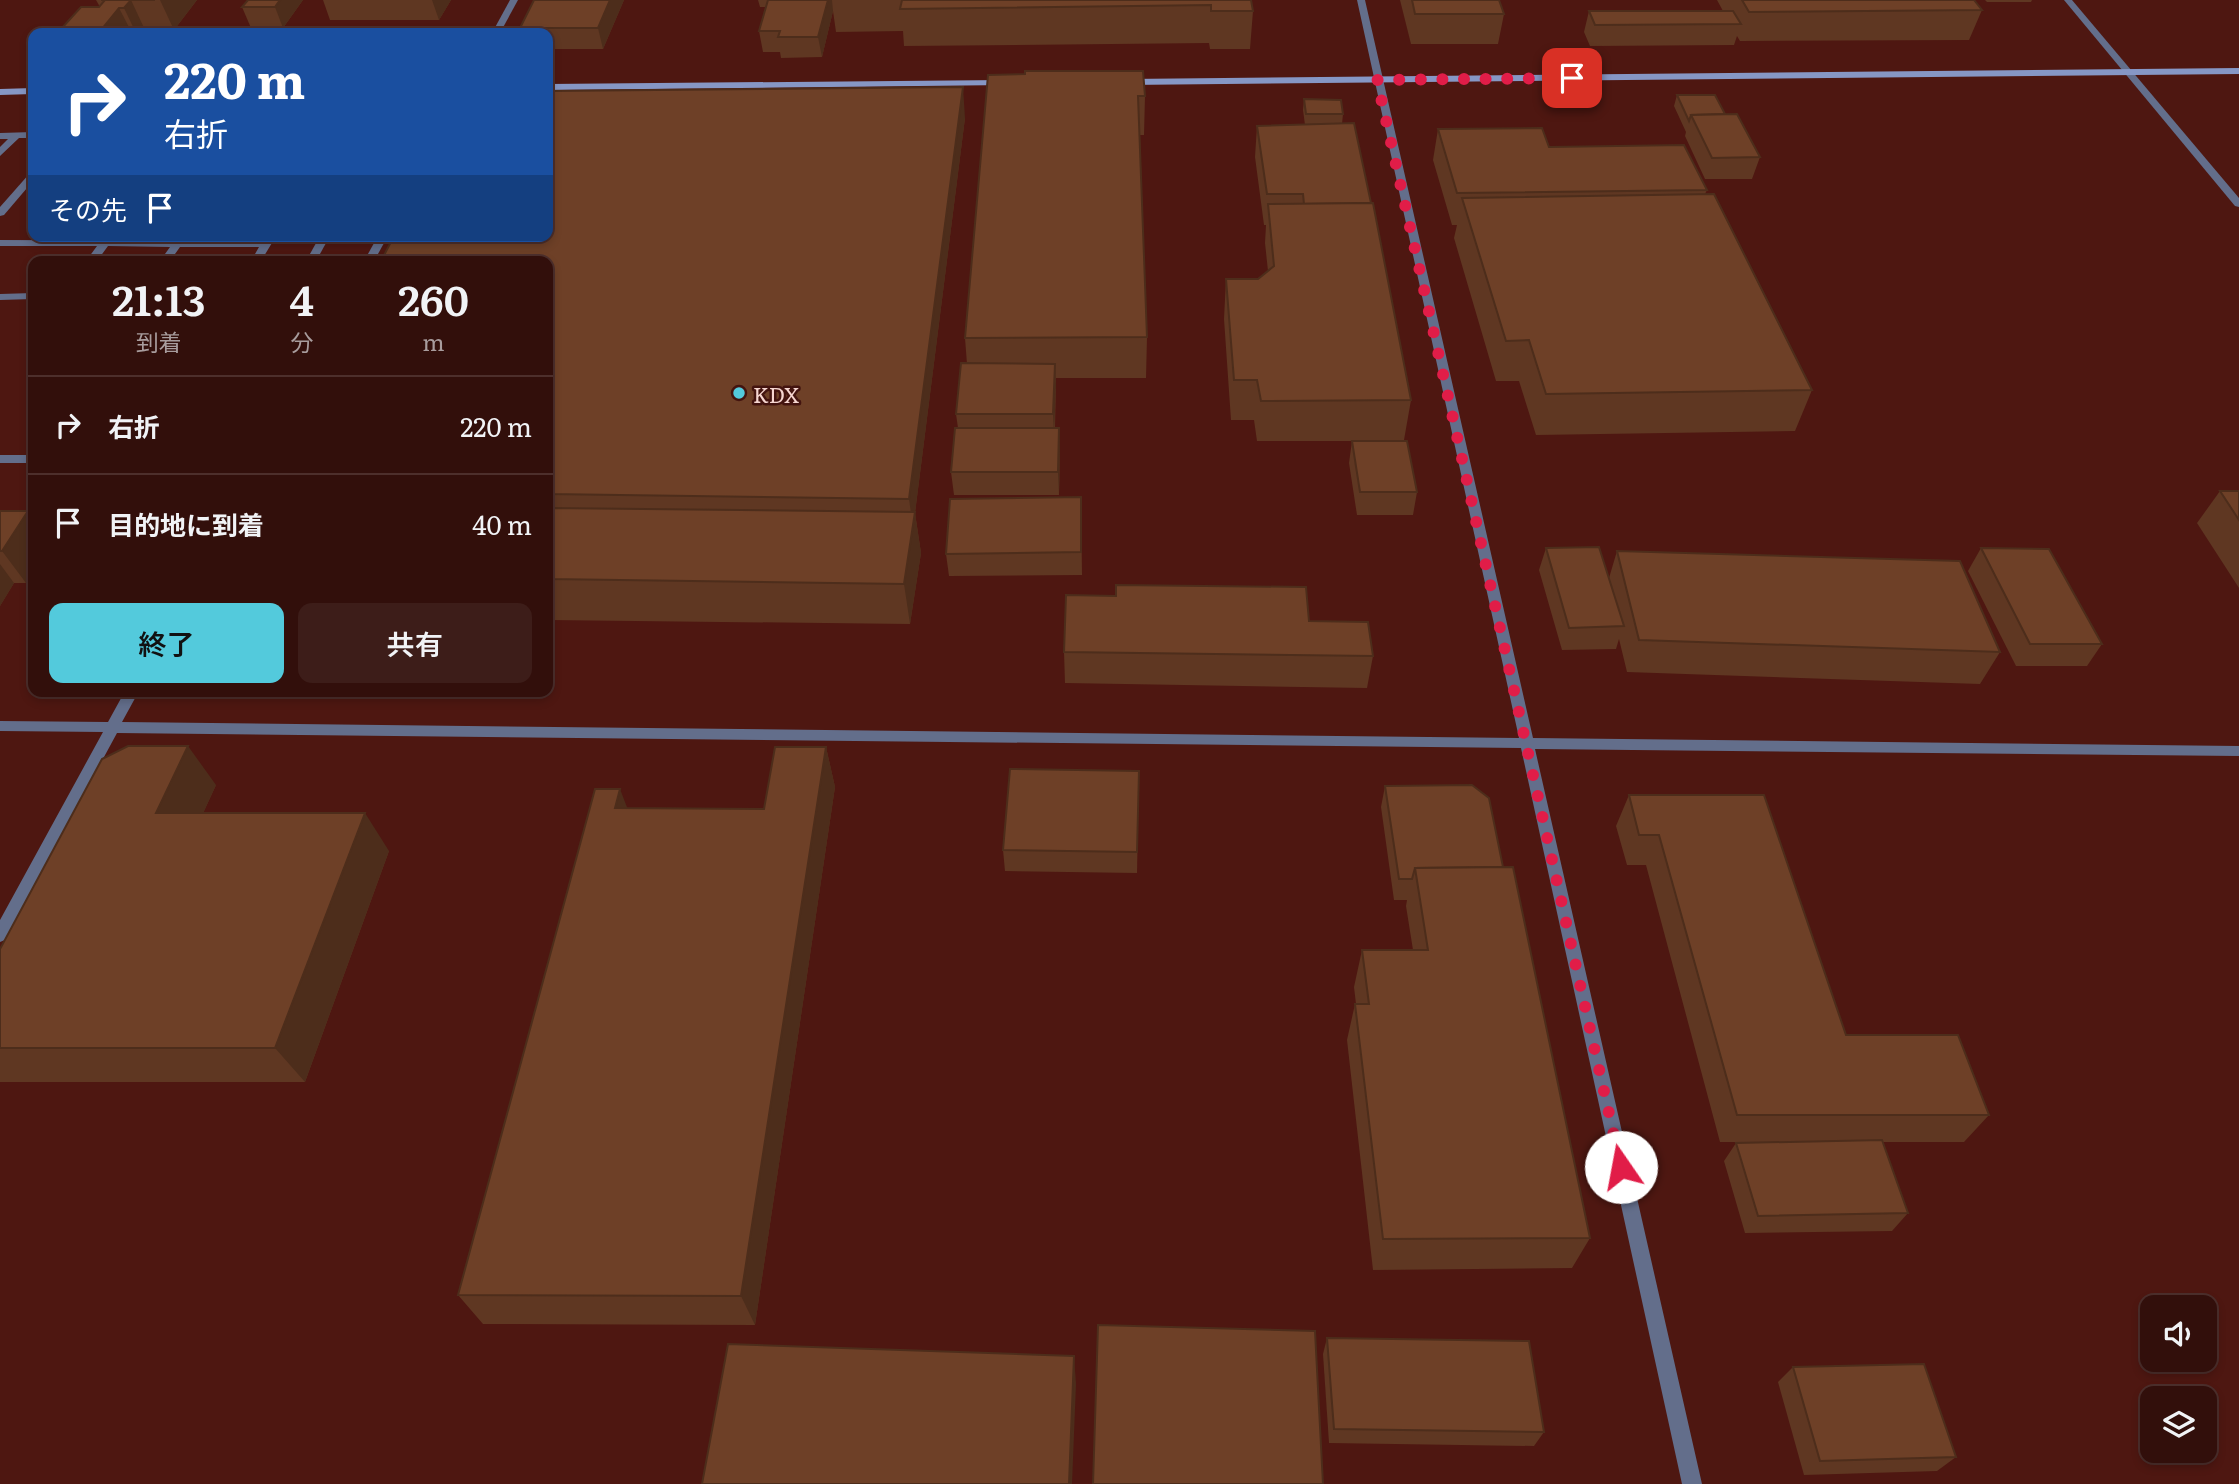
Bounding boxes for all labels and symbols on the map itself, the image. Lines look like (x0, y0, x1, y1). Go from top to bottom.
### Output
pin (1542, 48, 1602, 108)
place label: KDX (753, 378, 799, 409)
marker: KDX (731, 385, 747, 401)
position arrow (1584, 1130, 1658, 1204)

